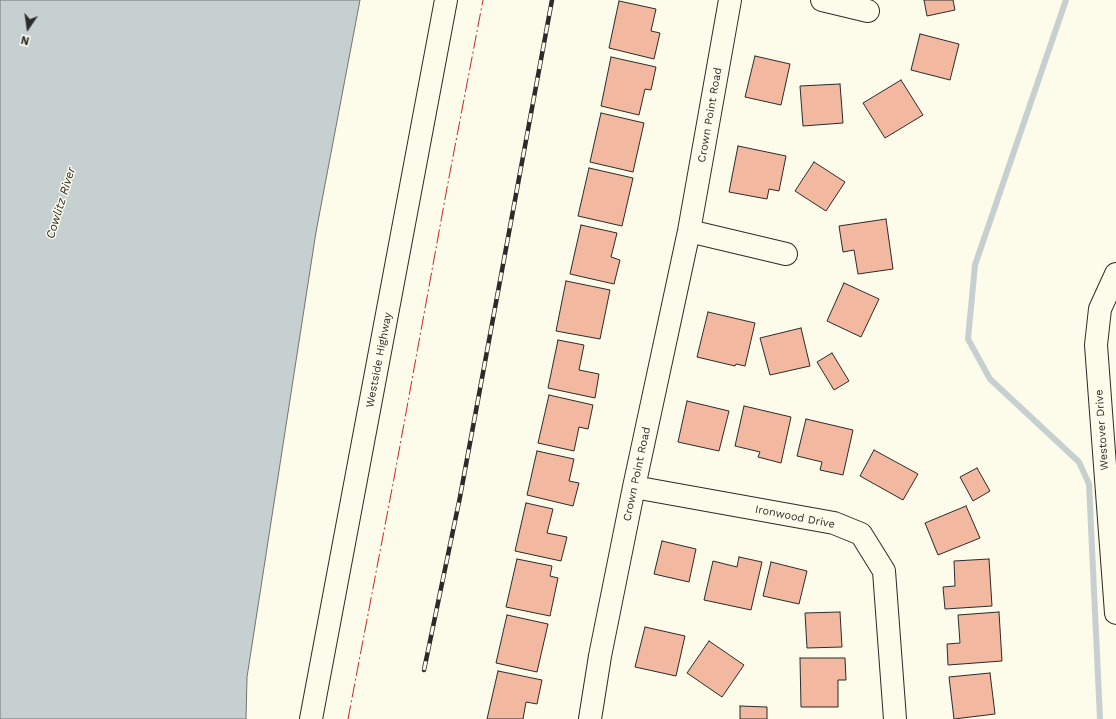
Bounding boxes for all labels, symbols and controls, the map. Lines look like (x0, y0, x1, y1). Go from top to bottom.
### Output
north arrow (8, 8, 48, 48)
text: N (20, 33, 31, 47)
street label: Crown Point Road (695, 67, 725, 163)
water label: Cowlitz River (43, 165, 79, 241)
street label: Westside Highway (363, 311, 395, 409)
street label: Westover Drive (1093, 389, 1111, 471)
street label: Crown Point Road (621, 426, 653, 522)
street label: Ironwood Drive (754, 503, 836, 531)

